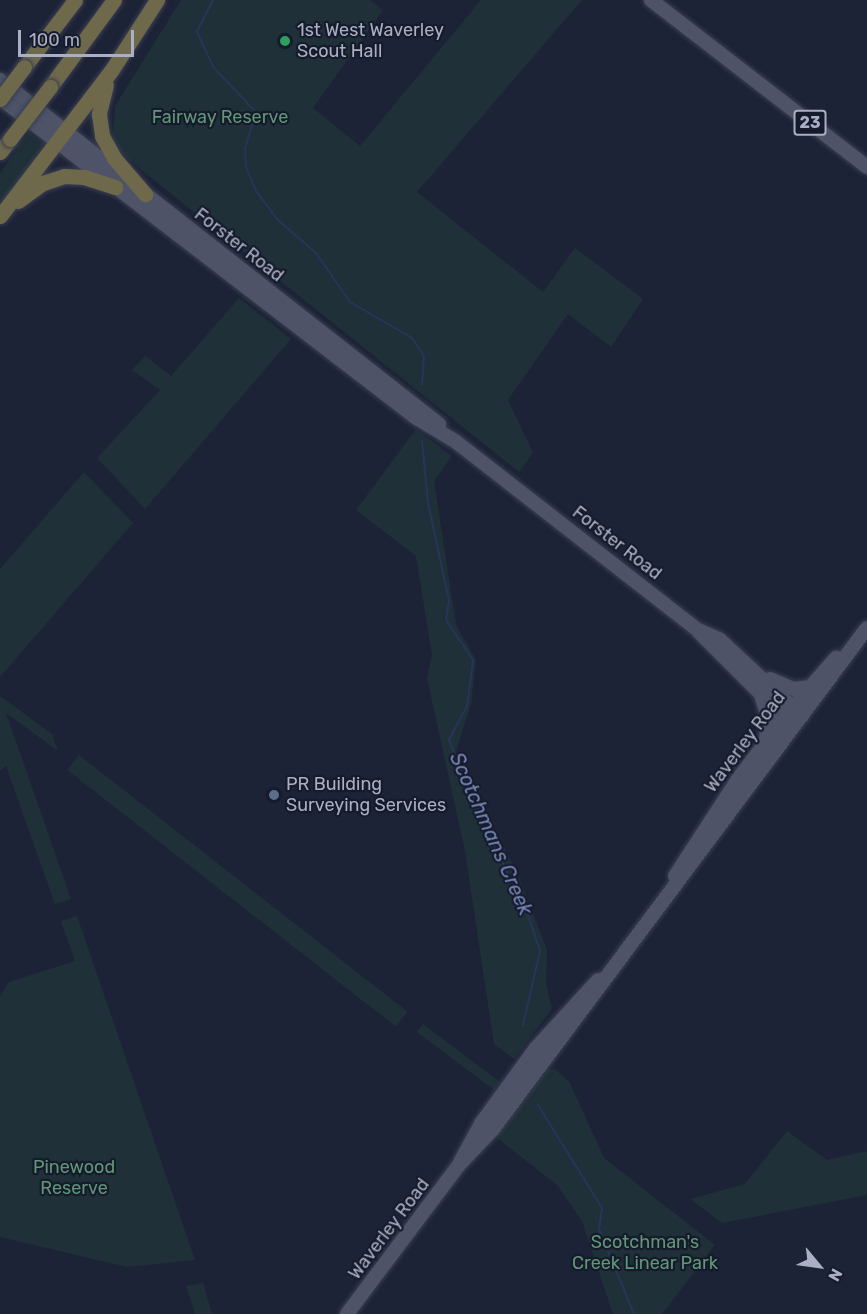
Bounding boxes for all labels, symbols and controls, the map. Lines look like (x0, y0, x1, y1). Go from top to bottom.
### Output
scale bar (21, 18, 136, 56)
place label: 1st West Waverley Scout Hall (297, 20, 444, 63)
text: 100 m (29, 29, 80, 51)
marker: 1st West Waverley Scout Hall (278, 34, 292, 48)
park label: Fairway Reserve (152, 106, 288, 128)
road number: 23 (794, 110, 826, 136)
street label: Forster Road (190, 203, 288, 287)
street label: Forster Road (568, 501, 666, 585)
street label: Waverley Road (700, 687, 790, 797)
water label: Scotchmans Creek (444, 749, 538, 919)
place label: PR Building Surveying Services (286, 774, 446, 816)
marker: PR Building Surveying Services (267, 788, 281, 802)
park label: Pinewood Reserve (33, 1157, 115, 1200)
street label: Waverley Road (344, 1174, 434, 1284)
park label: Scotchman's Creek Linear Park (572, 1232, 718, 1274)
north arrow (789, 1236, 849, 1296)
text: N (824, 1265, 846, 1285)

